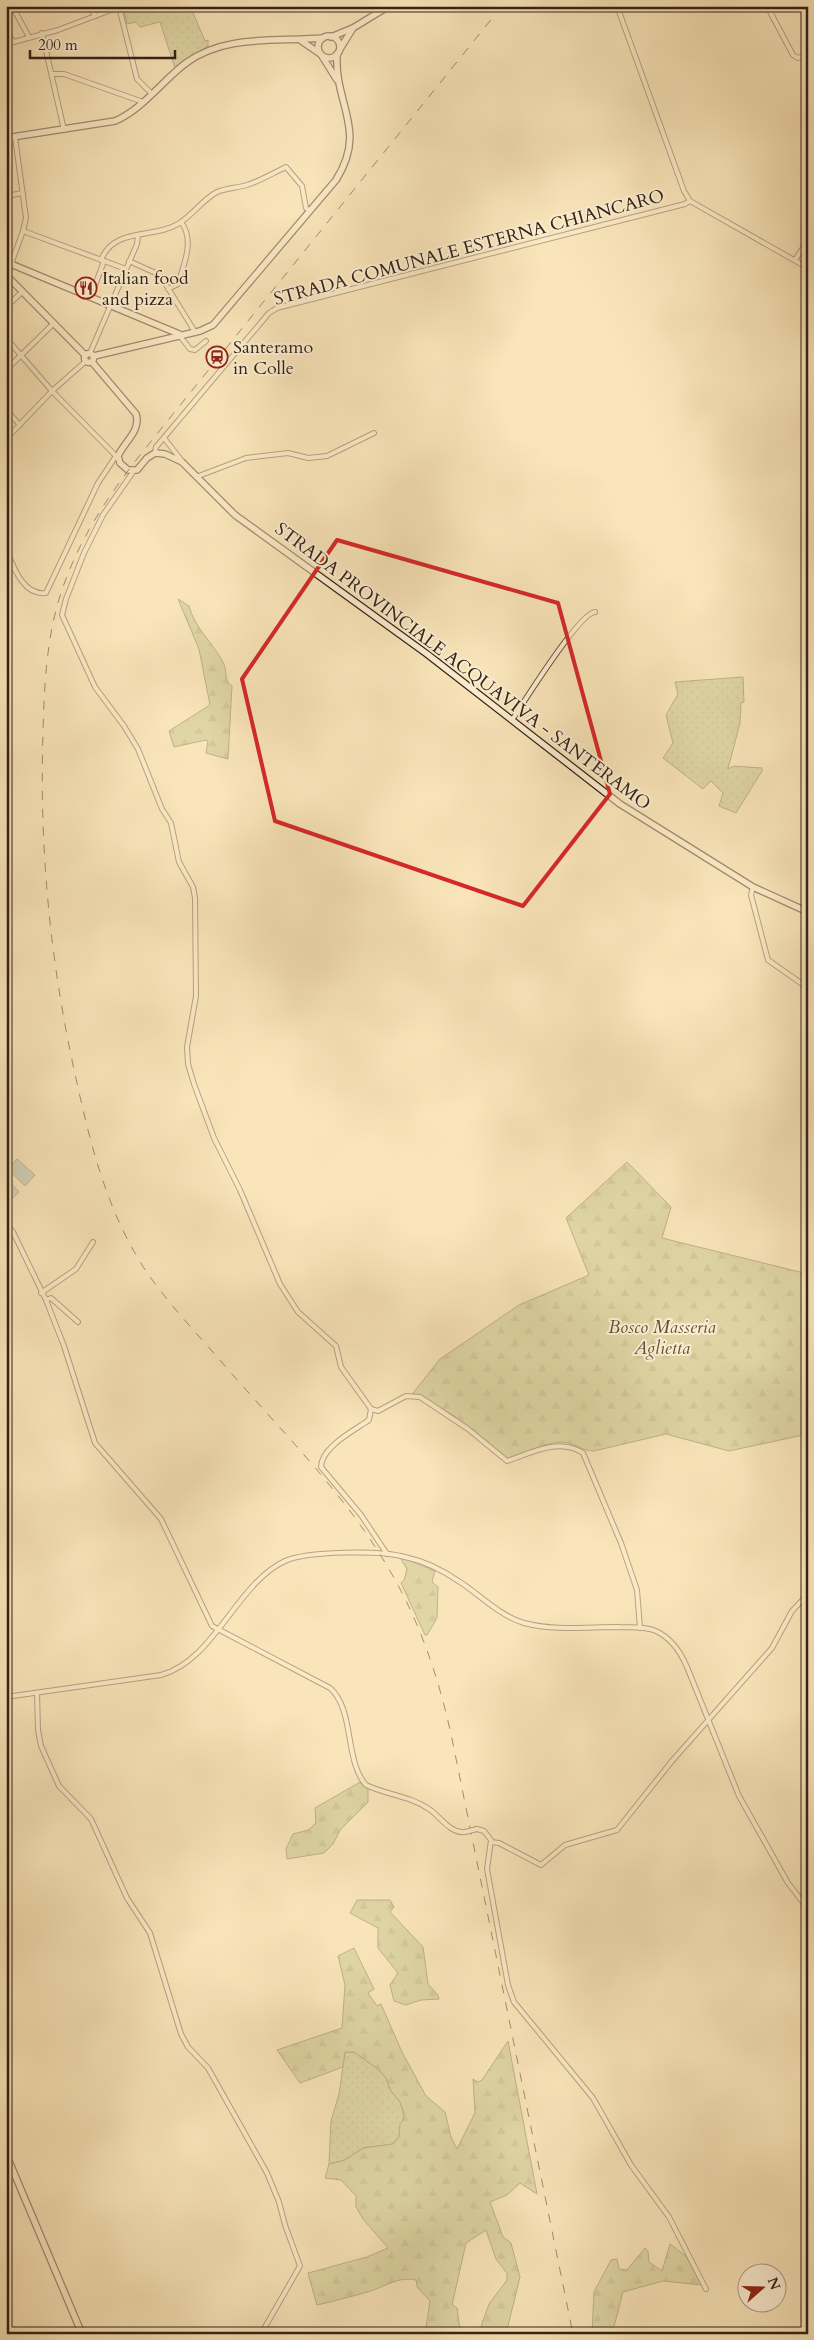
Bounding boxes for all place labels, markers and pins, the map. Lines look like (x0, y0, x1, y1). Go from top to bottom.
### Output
place label: Italian food and pizza (102, 266, 189, 312)
restaurant icon: Italian food and pizza (74, 276, 98, 300)
place label: Santeramo in Colle (233, 335, 313, 381)
station icon: Santeramo in Colle (205, 345, 229, 369)

